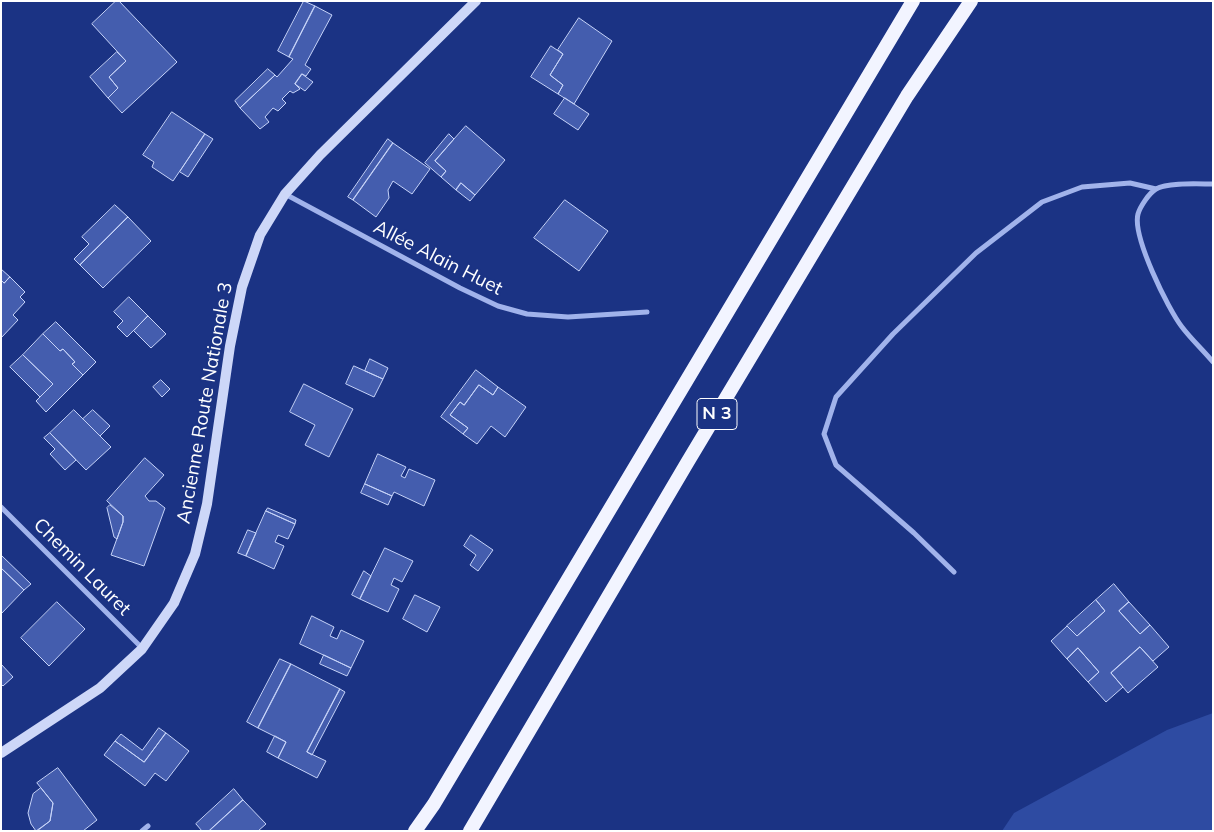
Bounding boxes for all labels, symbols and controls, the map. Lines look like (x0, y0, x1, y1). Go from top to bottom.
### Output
street label: Allée Alain Huet (370, 216, 506, 300)
street label: Ancienne Route Nationale 3 (173, 280, 237, 526)
road number: N 3 (697, 398, 737, 429)
street label: Chemin Lauret (29, 514, 135, 620)

